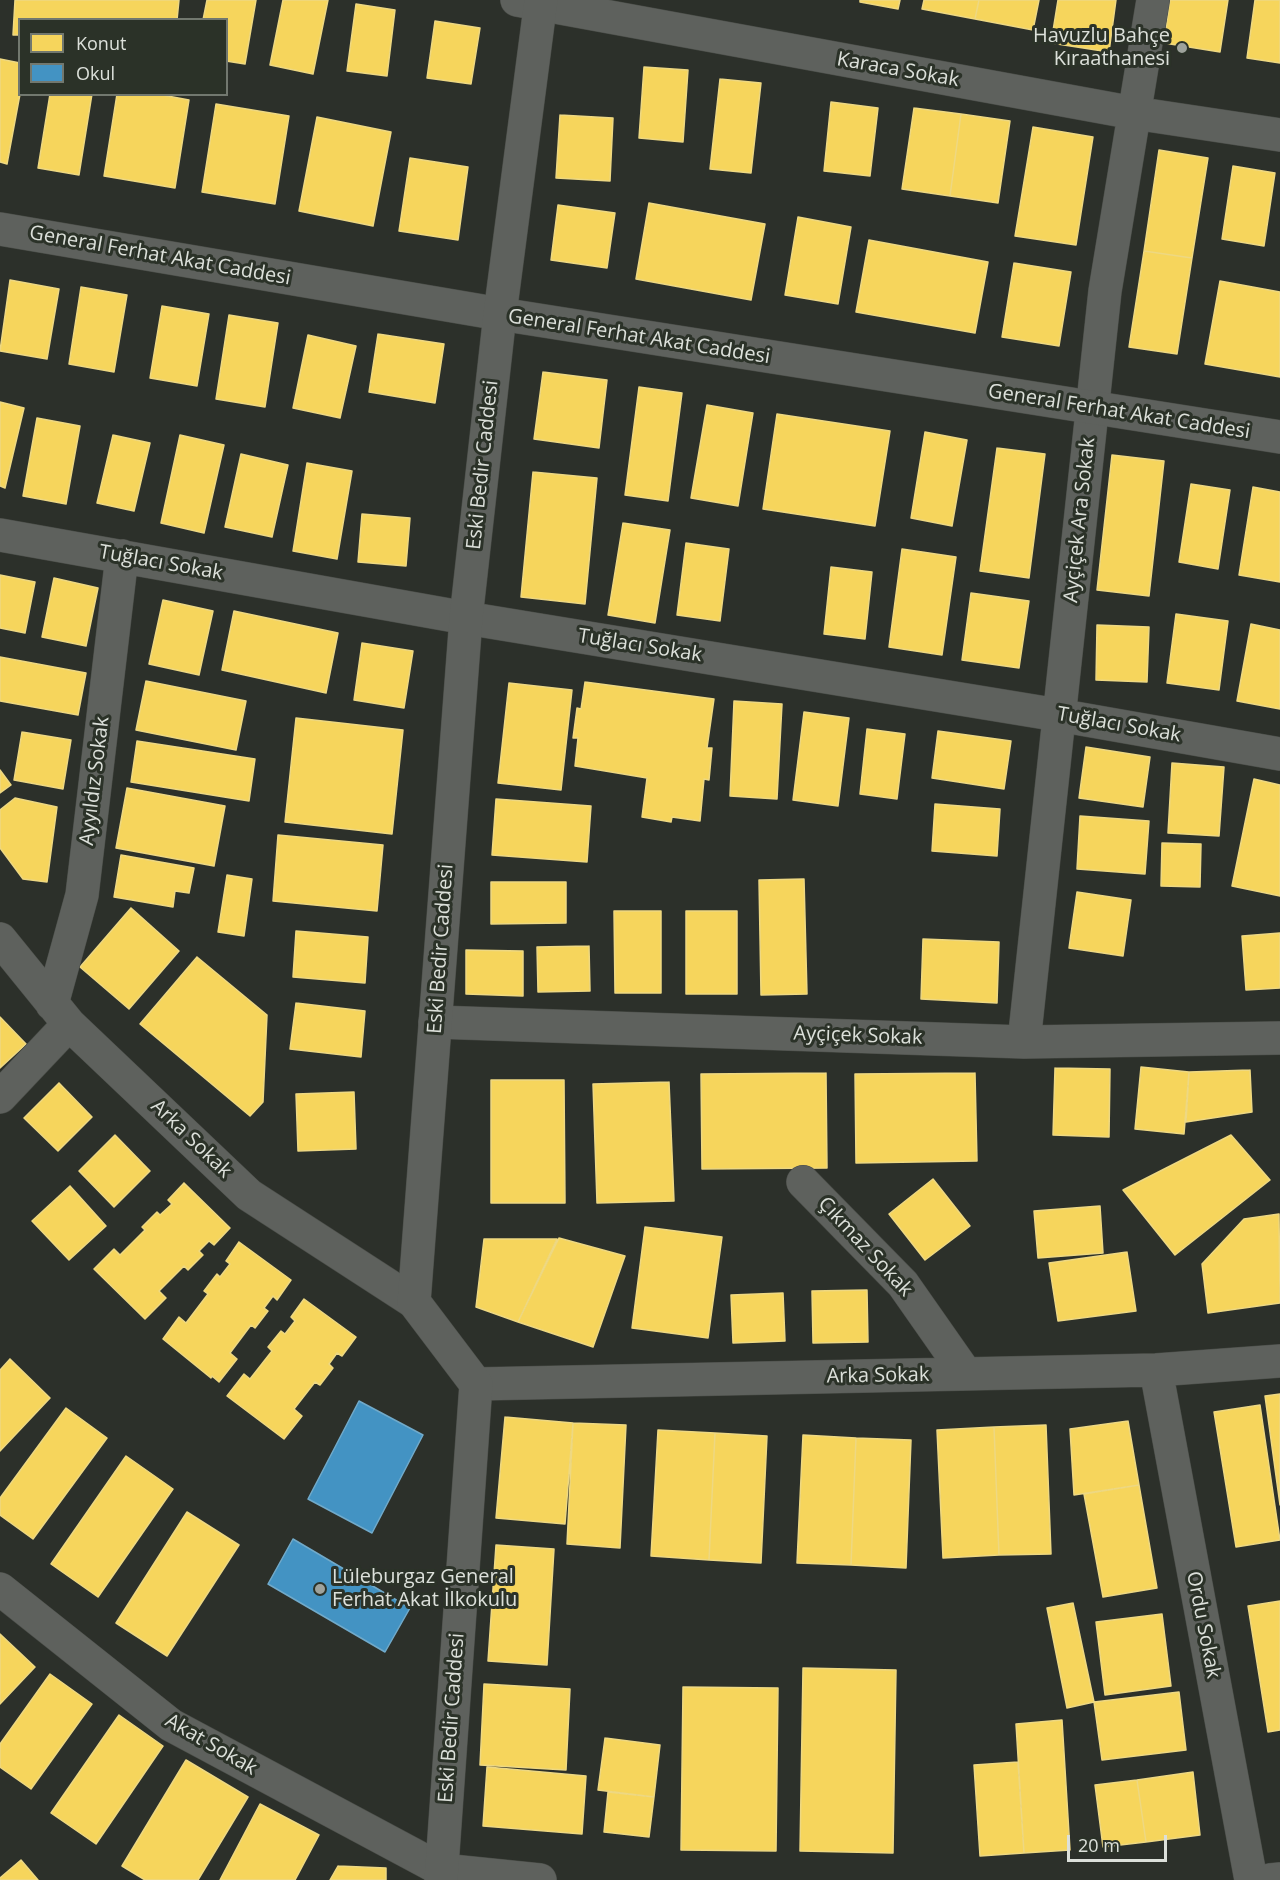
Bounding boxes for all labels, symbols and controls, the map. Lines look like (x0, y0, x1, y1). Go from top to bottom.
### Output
legend (18, 18, 228, 96)
place label: Havuzlu Bahçe Kıraathanesi (1033, 24, 1170, 71)
text: Konut (76, 31, 126, 55)
marker: Havuzlu Bahçe Kıraathanesi (1175, 41, 1189, 55)
street label: Karaca Sokak (835, 47, 961, 93)
text: Okul (76, 61, 115, 85)
street label: General Ferhat Akat Caddesi (28, 221, 292, 291)
street label: General Ferhat Akat Caddesi (506, 304, 772, 370)
street label: Eski Bedir Caddesi (462, 379, 504, 551)
street label: General Ferhat Akat Caddesi (986, 379, 1252, 445)
street label: Ayçiçek Ara Sokak (1059, 436, 1101, 604)
street label: Tuğlacı Sokak (97, 540, 225, 586)
street label: Tuğlacı Sokak (576, 624, 704, 668)
street label: Tuğlacı Sokak (1055, 702, 1183, 748)
street label: Ayyıldız Sokak (75, 715, 115, 847)
street label: Eski Bedir Caddesi (423, 863, 459, 1035)
street label: Ayçiçek Sokak (793, 1022, 923, 1050)
street label: Arka Sokak (146, 1095, 236, 1183)
street label: Çıkmaz Sokak (813, 1192, 917, 1302)
street label: Arka Sokak (826, 1363, 930, 1389)
place label: Lüleburgaz General Ferhat Akat İlkokulu (332, 1565, 517, 1612)
street label: Ordu Sokak (1181, 1569, 1225, 1681)
marker: Lüleburgaz General Ferhat Akat İlkokulu (313, 1582, 327, 1596)
street label: Eski Bedir Caddesi (434, 1632, 470, 1804)
street label: Akat Sokak (161, 1709, 261, 1781)
scale bar (1070, 1823, 1170, 1861)
text: 20 m (1078, 1833, 1120, 1857)

